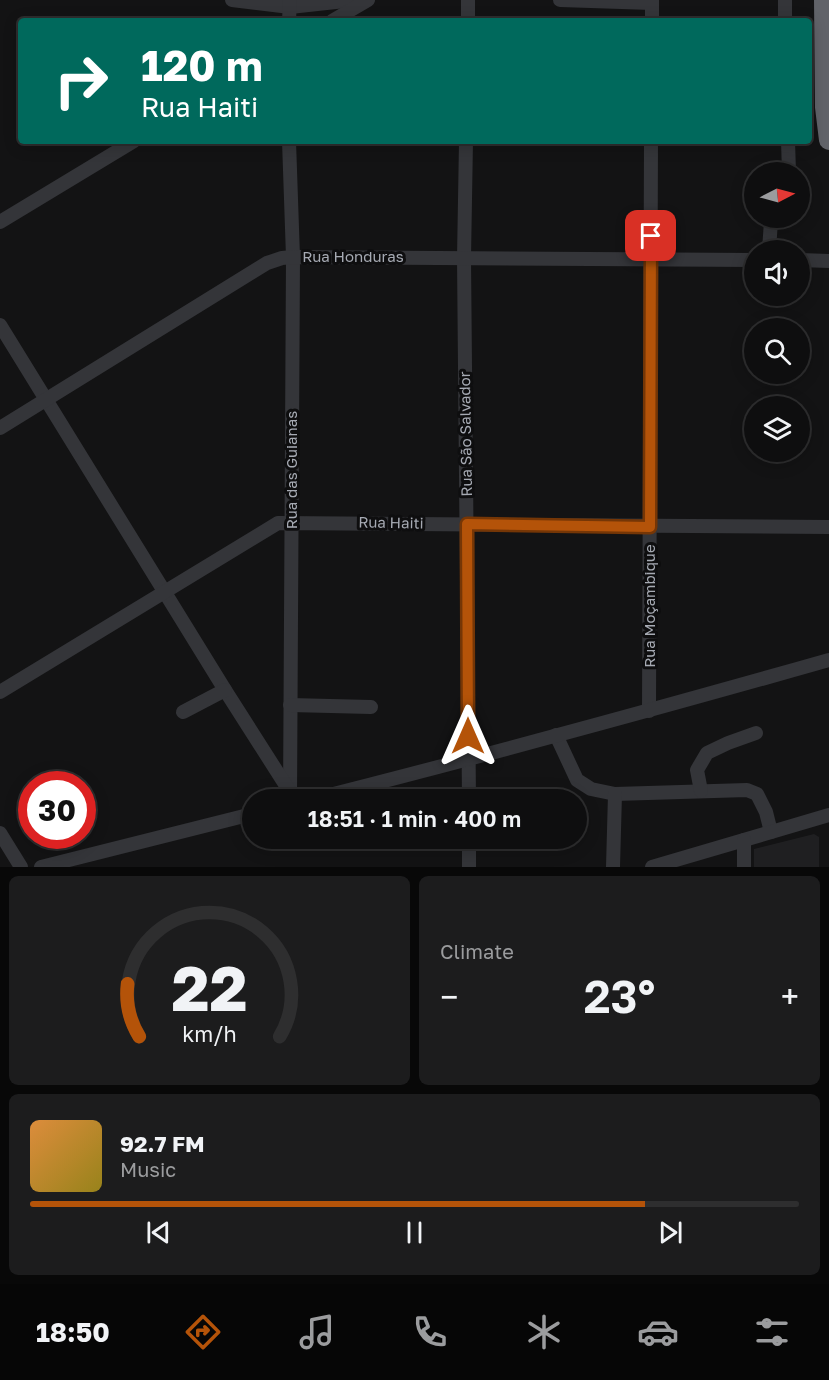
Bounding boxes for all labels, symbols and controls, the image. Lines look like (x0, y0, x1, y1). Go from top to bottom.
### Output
text: 120 m (141, 40, 263, 90)
icon: right (42, 42, 120, 120)
text: Rua Haiti (141, 91, 258, 123)
north arrow (744, 162, 810, 228)
map controls (744, 162, 810, 462)
pin (625, 210, 676, 261)
icon: arrive (634, 219, 667, 252)
button: sound (744, 240, 810, 306)
street label: Rua Honduras (302, 247, 404, 265)
button: search (744, 318, 810, 384)
street label: Rua São Salvador (455, 371, 475, 497)
button: layers (744, 396, 810, 462)
street label: Rua das Guianas (282, 411, 300, 529)
street label: Rua Haiti (358, 512, 424, 532)
street label: Rua Moçambique (640, 544, 658, 668)
position arrow (436, 704, 500, 768)
speed limit sign: 30 (18, 771, 96, 849)
text: 18:51 · 1 min · 400 m (308, 805, 521, 832)
text: Climate (440, 939, 514, 963)
text: 22 (171, 950, 248, 1025)
text: 23° (584, 969, 655, 1023)
text: − (440, 977, 458, 1016)
text: + (781, 977, 799, 1016)
text: km/h (182, 1022, 237, 1048)
text: 92.7 FM (120, 1130, 205, 1157)
text: Music (120, 1157, 176, 1181)
icon: previous (142, 1216, 175, 1249)
icon: pause (398, 1216, 431, 1249)
icon: next (654, 1216, 687, 1249)
icon: directions (182, 1311, 224, 1353)
icon: music (296, 1311, 338, 1353)
icon: phone (409, 1311, 451, 1353)
icon: climate (523, 1311, 565, 1353)
icon: car (637, 1311, 679, 1353)
icon: filters (751, 1311, 793, 1353)
text: 18:50 (36, 1316, 110, 1348)

